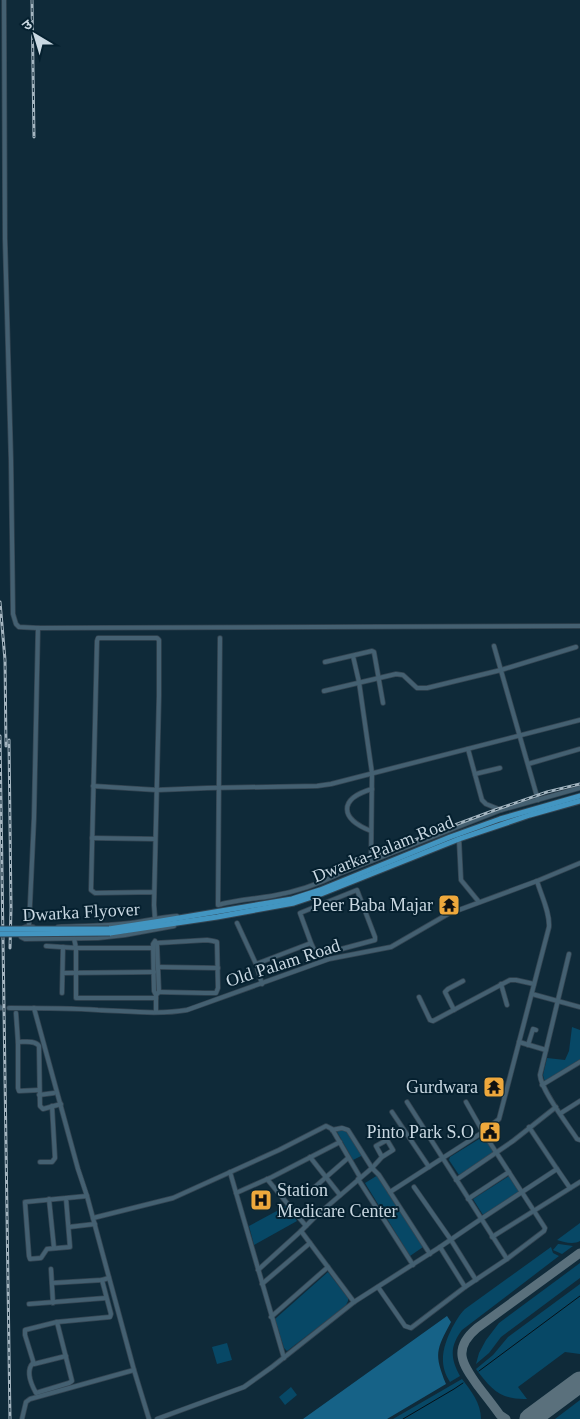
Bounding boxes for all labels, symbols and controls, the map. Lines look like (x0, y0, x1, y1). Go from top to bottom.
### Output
north arrow (10, 10, 60, 60)
text: उ (19, 16, 36, 34)
street label: Dwarka-Palam Road (310, 812, 456, 886)
temple icon: Peer Baba Majar (437, 893, 461, 917)
place label: Peer Baba Majar (312, 895, 433, 915)
street label: Dwarka Flyover (22, 899, 140, 925)
street label: Old Palam Road (223, 935, 343, 991)
temple icon: Gurdwara (482, 1075, 506, 1099)
place label: Gurdwara (406, 1077, 478, 1097)
public building icon: Pinto Park S.O (478, 1120, 502, 1144)
place label: Pinto Park S.O (366, 1122, 474, 1142)
place label: Station Medicare Center (277, 1180, 397, 1221)
hospital icon: Station Medicare Center (249, 1188, 273, 1212)

